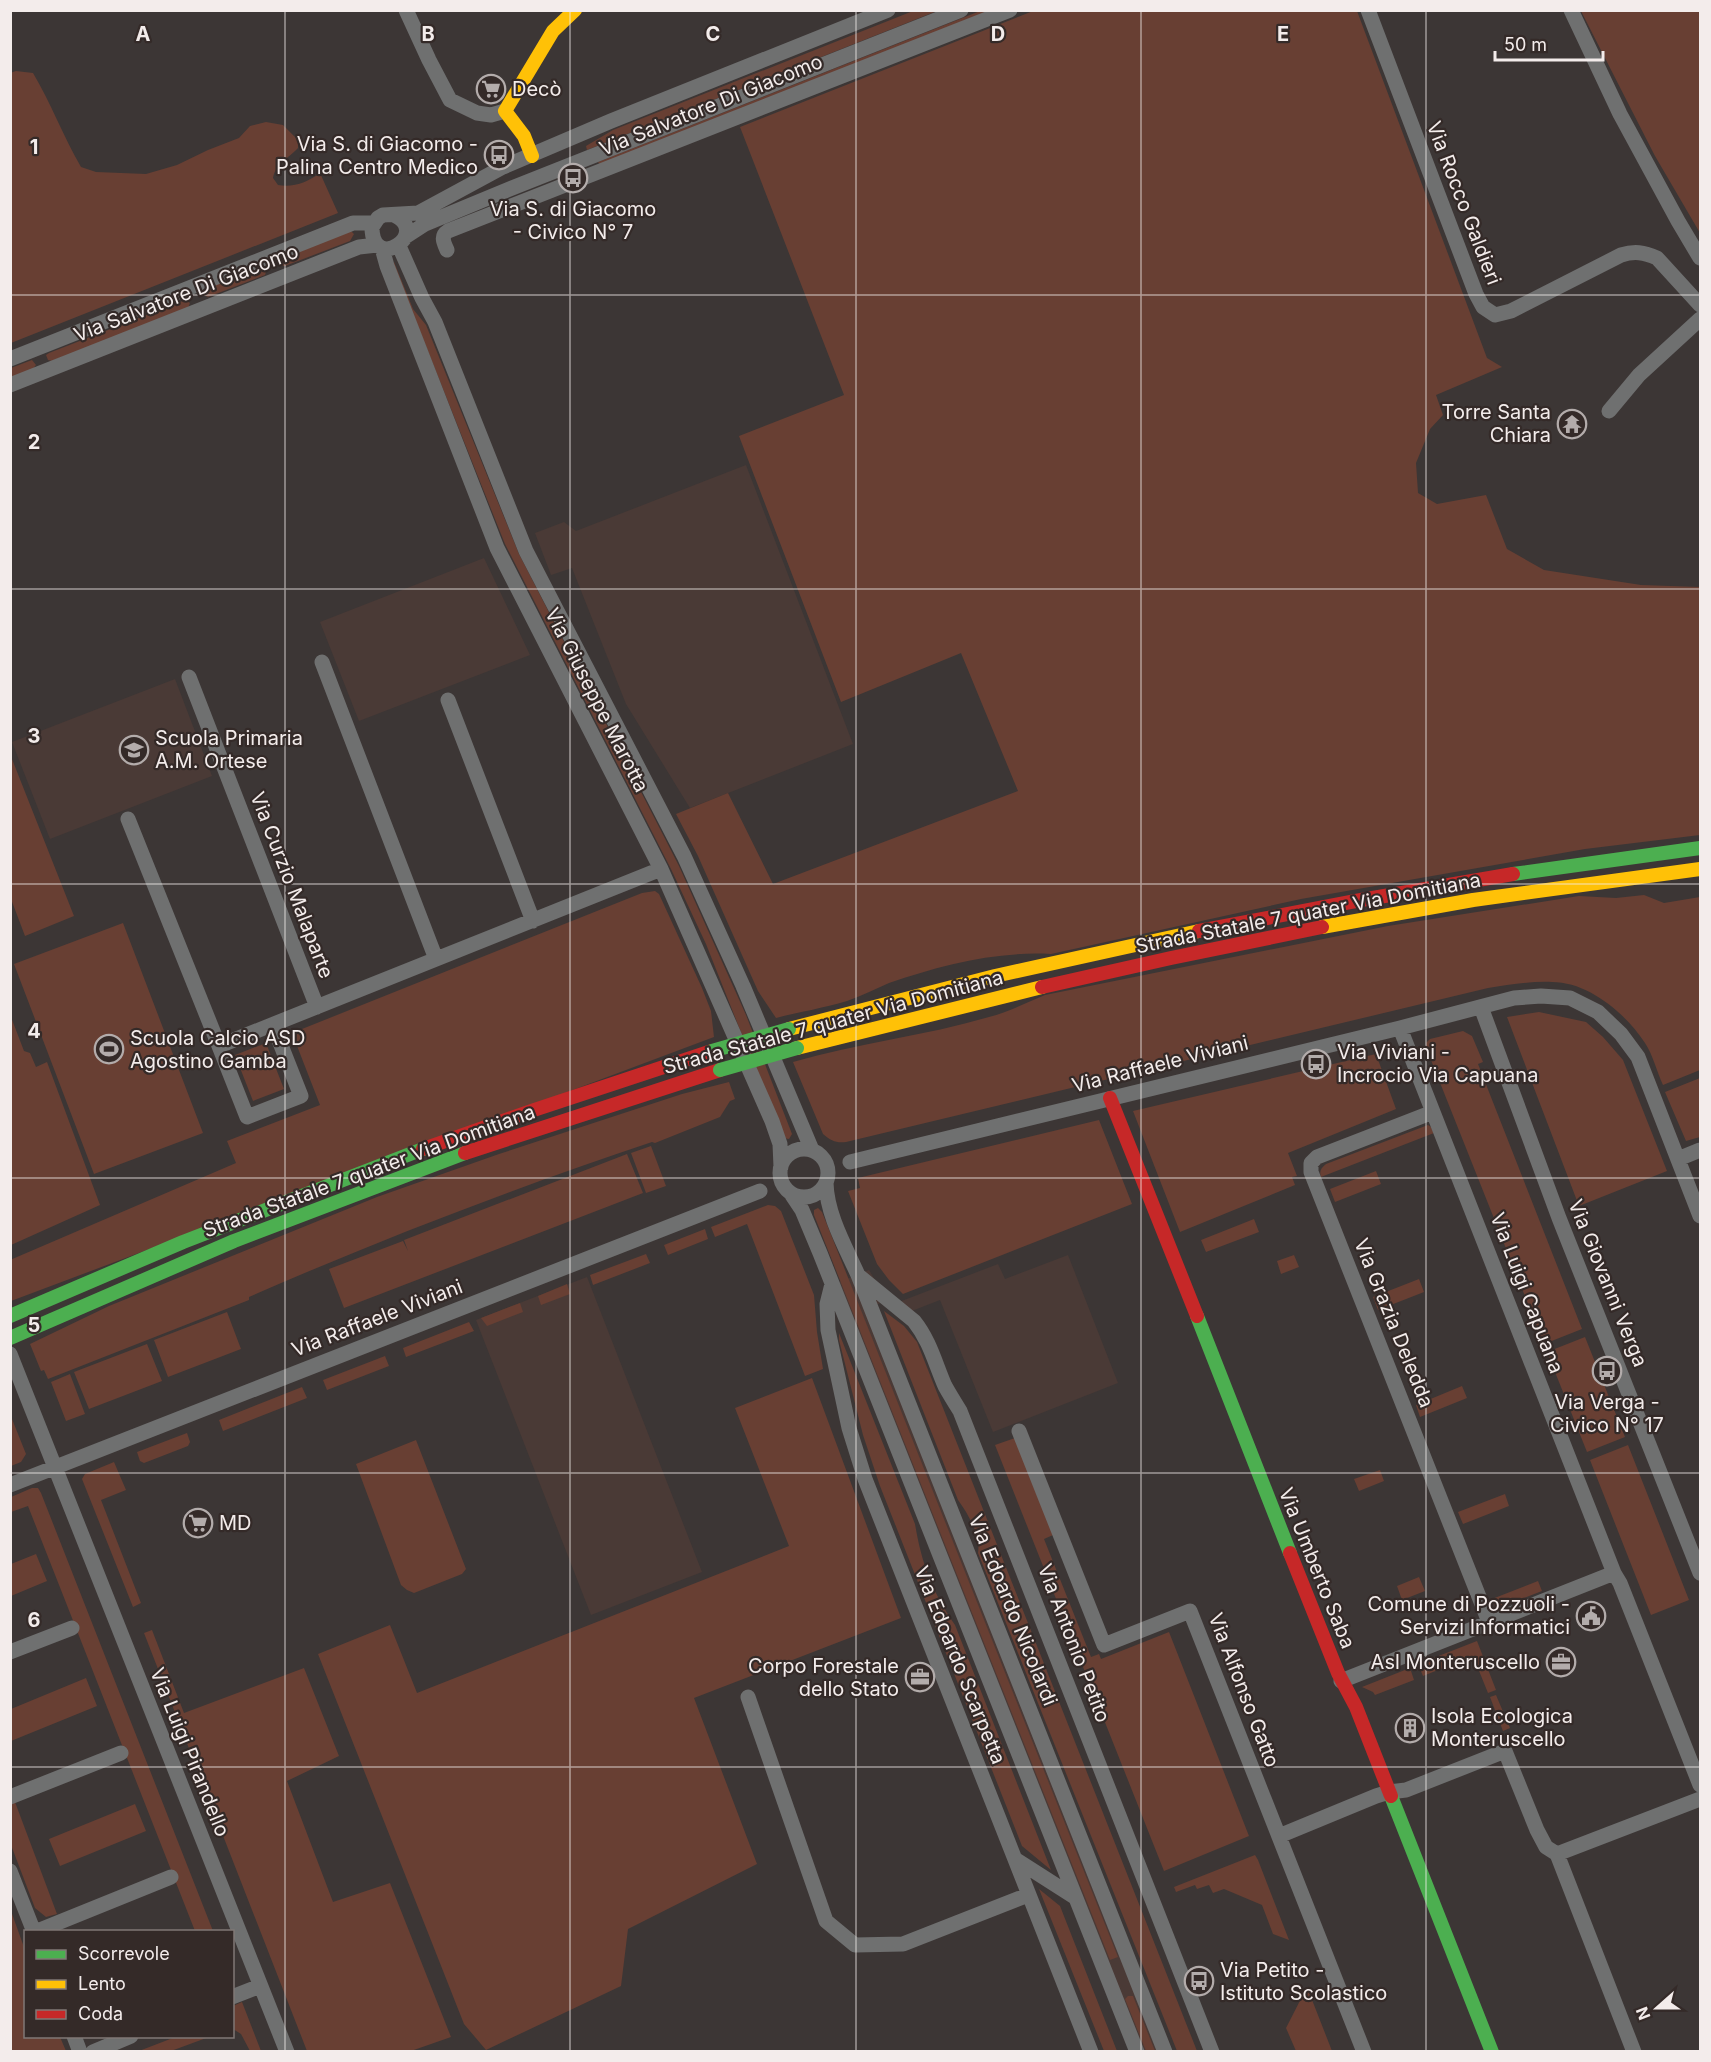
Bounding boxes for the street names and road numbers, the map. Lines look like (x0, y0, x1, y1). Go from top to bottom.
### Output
street label: Via Salvatore Di Giacomo (596, 49, 826, 161)
street label: Via Rocco Galdieri (1422, 118, 1506, 288)
street label: Via Salvatore Di Giacomo (70, 239, 302, 347)
street label: Via Giuseppe Marotta (540, 604, 654, 796)
street label: Via Curzio Malaparte (245, 788, 339, 982)
street label: Strada Statale 7 quater Via Domitiana (1133, 868, 1483, 958)
street label: Strada Statale 7 quater Via Domitiana (660, 965, 1006, 1079)
street label: Via Raffaele Viviani (1069, 1030, 1251, 1098)
street label: Strada Statale 7 quater Via Domitiana (200, 1100, 538, 1242)
street label: Via Giovanni Verga (1563, 1196, 1653, 1370)
street label: Via Luigi Capuana (1485, 1209, 1569, 1377)
street label: Via Grazia Deledda (1349, 1235, 1439, 1411)
street label: Via Raffaele Viviani (288, 1274, 466, 1362)
street label: Via Umberto Saba (1274, 1484, 1360, 1652)
street label: Via Edoardo Nicolardi (964, 1511, 1062, 1709)
street label: Via Antonio Petito (1033, 1560, 1115, 1726)
street label: Via Edoardo Scarpetta (909, 1562, 1011, 1768)
street label: Via Alfonso Gatto (1204, 1609, 1284, 1771)
street label: Via Luigi Pirandello (145, 1664, 235, 1840)

